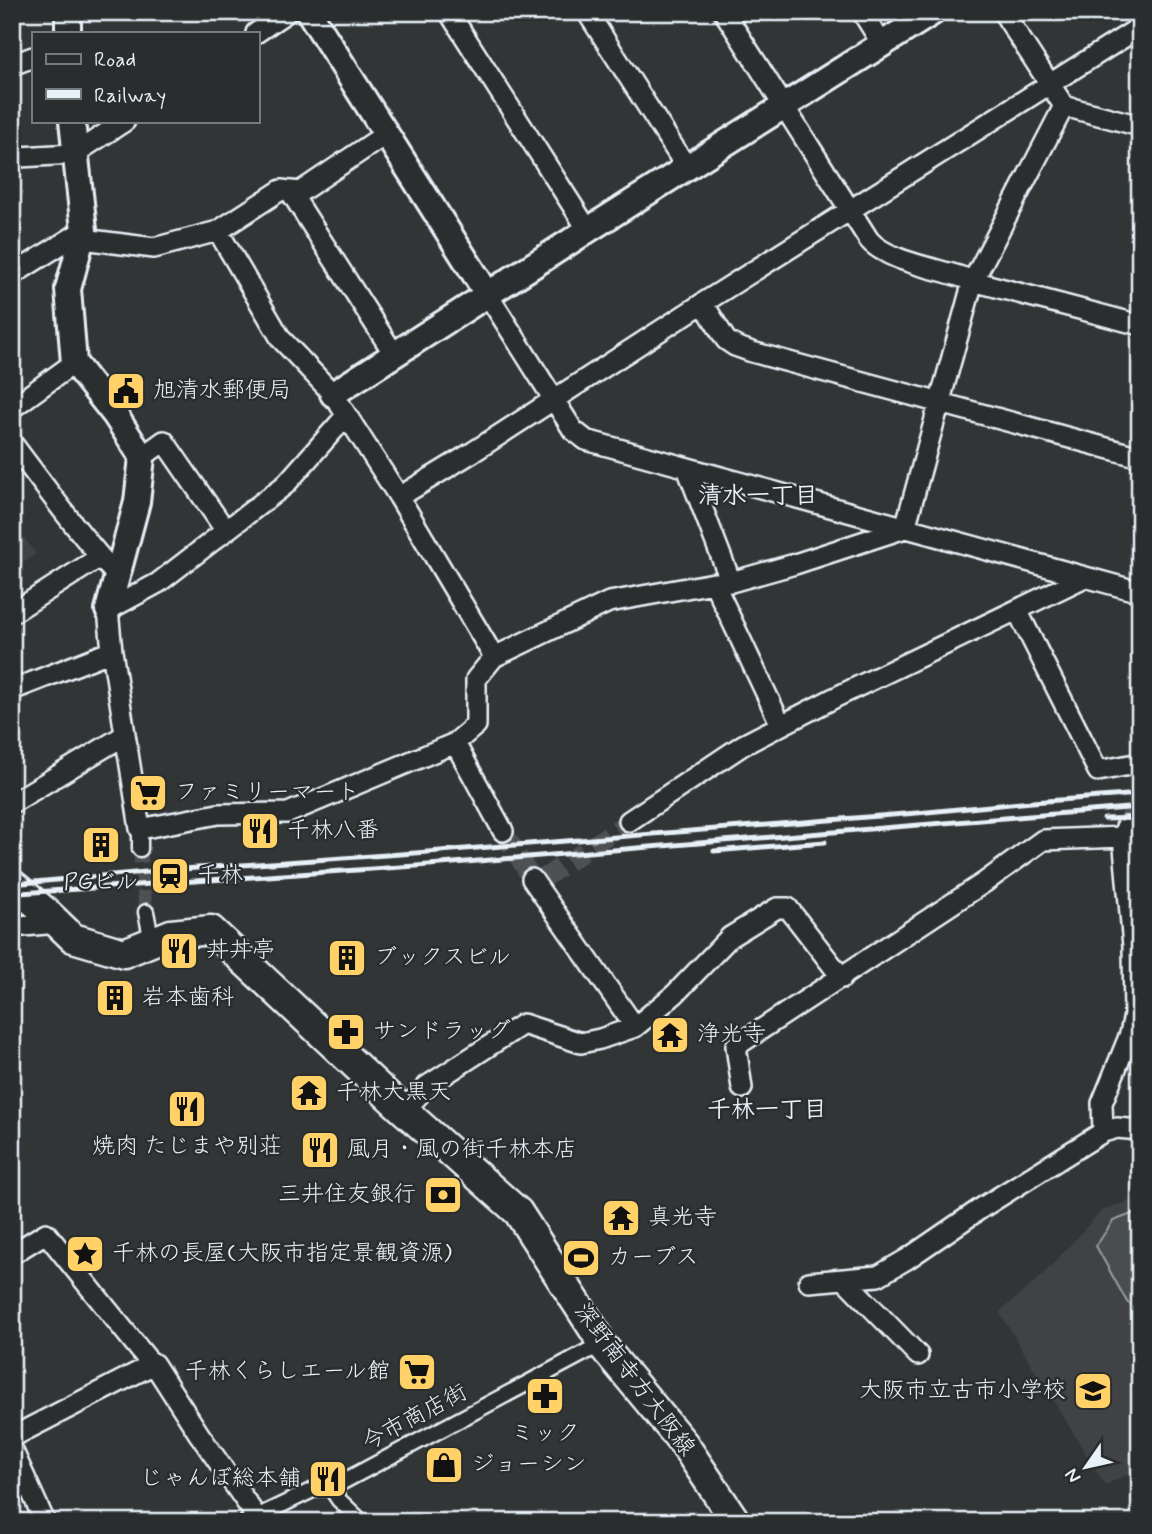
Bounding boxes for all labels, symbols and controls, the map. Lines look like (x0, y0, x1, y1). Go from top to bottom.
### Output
legend (32, 32, 259, 122)
text: Road (94, 46, 136, 74)
text: Railway (94, 82, 166, 110)
public building icon: 旭清水郵便局 (105, 370, 147, 412)
place label: 旭清水郵便局 (153, 376, 291, 406)
district label: 清水一丁目 (698, 481, 818, 512)
supermarket icon: ファミリーマート (127, 772, 169, 814)
place label: ファミリーマート (175, 778, 359, 808)
restaurant icon: 千林八番 (239, 810, 281, 852)
place label: 千林八番 (287, 816, 379, 846)
building icon: PGビル (80, 824, 122, 866)
station icon: 千林 (149, 855, 191, 897)
place label: 千林 (197, 861, 243, 891)
place label: PGビル (64, 868, 138, 898)
restaurant icon: 丼丼亭 (158, 930, 200, 972)
place label: 丼丼亭 (206, 936, 275, 966)
building icon: ブックスビル (326, 937, 368, 979)
place label: ブックスビル (374, 943, 511, 973)
building icon: 岩本歯科 (94, 977, 136, 1019)
place label: 岩本歯科 (142, 983, 234, 1013)
pharmacy icon: サンドラッグ (325, 1011, 367, 1053)
temple icon: 浄光寺 (649, 1014, 691, 1056)
place label: サンドラッグ (373, 1017, 511, 1047)
place label: 浄光寺 (697, 1020, 766, 1050)
temple icon: 千林大黒天 (288, 1072, 330, 1114)
place label: 千林大黒天 (336, 1078, 451, 1108)
restaurant icon: 焼肉 たじまや別荘 (166, 1088, 208, 1130)
district label: 千林一丁目 (707, 1095, 827, 1126)
restaurant icon: 風月・風の街千林本店 (299, 1129, 341, 1171)
place label: 焼肉 たじまや別荘 (92, 1132, 282, 1162)
place label: 風月・風の街千林本店 (347, 1135, 577, 1165)
bank icon: 三井住友銀行 (422, 1174, 464, 1216)
place label: 三井住友銀行 (278, 1180, 416, 1210)
temple icon: 真光寺 (600, 1197, 642, 1239)
place label: 真光寺 (648, 1203, 717, 1233)
place icon: 千林の長屋(大阪市指定景観資源) (64, 1233, 106, 1275)
sports icon: カーブス (560, 1237, 602, 1279)
place label: 千林の長屋(大阪市指定景観資源) (112, 1239, 452, 1269)
place label: カーブス (608, 1243, 699, 1273)
street label: 深野南寺方大阪線 (567, 1297, 701, 1463)
supermarket icon: 千林くらしエール館 (396, 1351, 438, 1393)
place label: 千林くらしエール館 (184, 1357, 390, 1387)
school or university icon: 大阪市立古市小学校 (1072, 1370, 1114, 1412)
pharmacy icon: ミック (524, 1375, 566, 1417)
place label: 大阪市立古市小学校 (859, 1376, 1066, 1406)
street label: 今市商店街 (357, 1378, 473, 1458)
place label: ミック (511, 1419, 580, 1449)
north arrow (1050, 1432, 1120, 1502)
shop icon: ジョーシン (423, 1444, 465, 1486)
place label: ジョーシン (471, 1450, 586, 1480)
restaurant icon: じゃんぼ総本舗 (307, 1458, 349, 1500)
text: N (1059, 1463, 1087, 1488)
place label: じゃんぼ総本舗 (140, 1464, 301, 1494)

